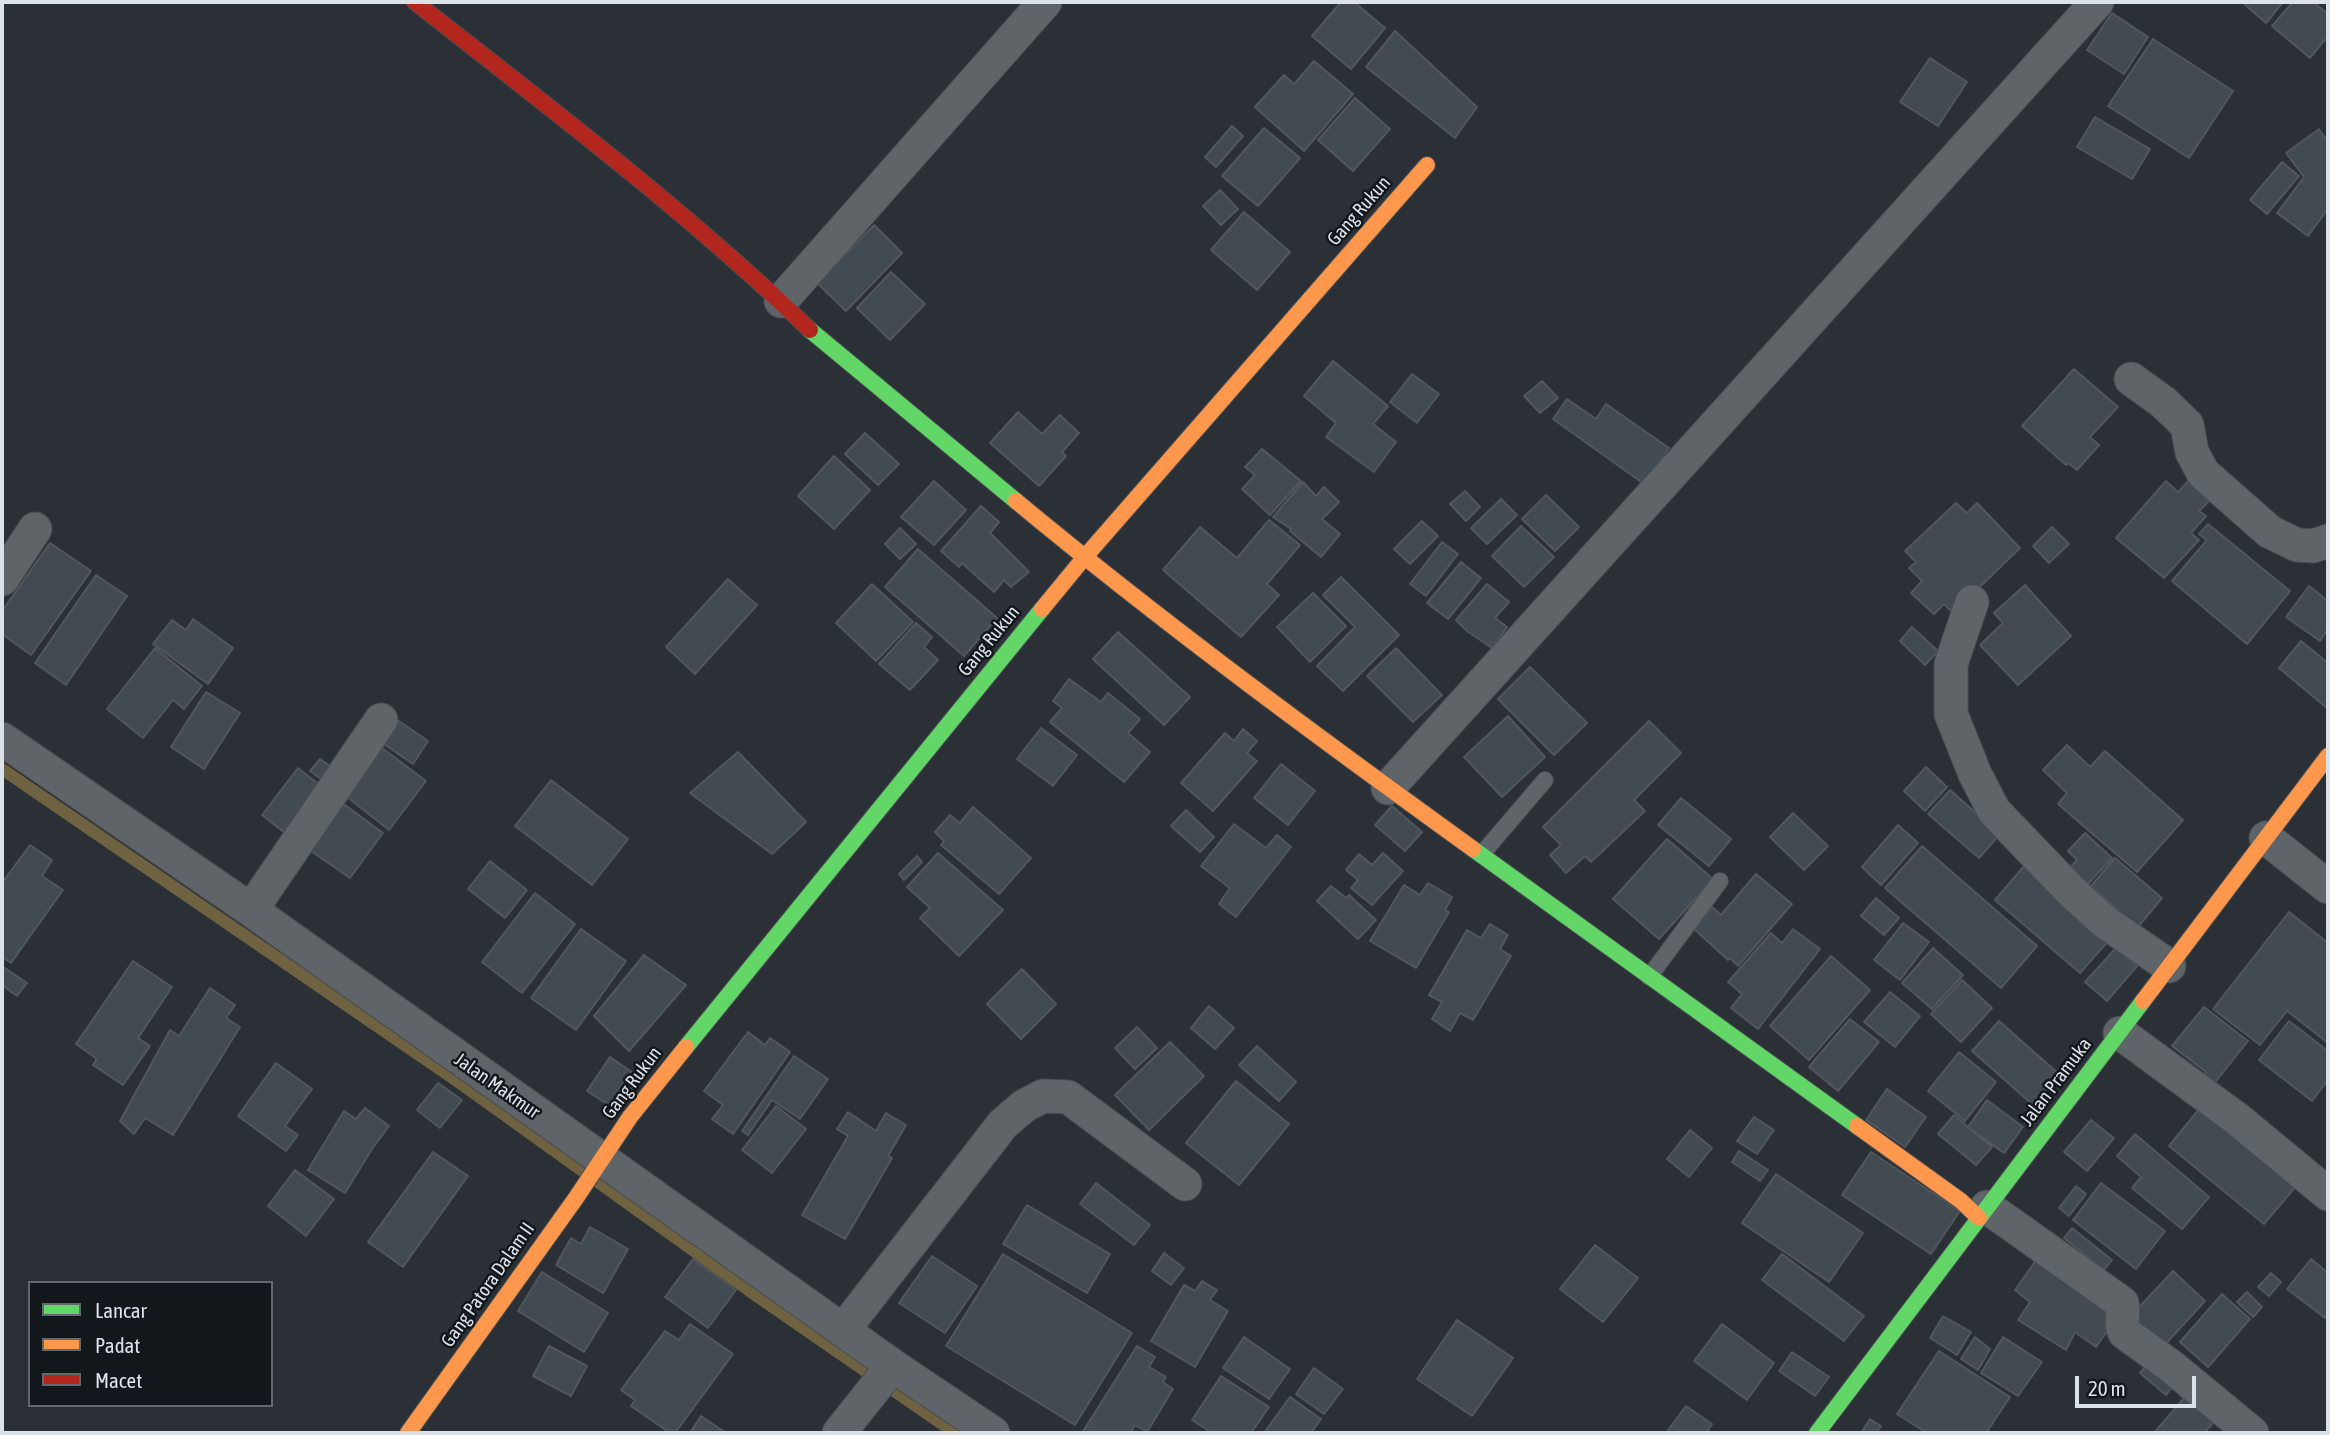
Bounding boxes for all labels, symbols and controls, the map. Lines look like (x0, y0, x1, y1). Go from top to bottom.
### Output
street label: Gang Rukun (1323, 172, 1395, 250)
street label: Gang Rukun (954, 601, 1024, 681)
street label: Jalan Pramuka (2016, 1034, 2096, 1130)
street label: Gang Rukun (598, 1042, 666, 1124)
street label: Jalan Makmur (450, 1048, 544, 1124)
street label: Gang Patora Dalam II (437, 1218, 539, 1352)
legend (28, 1281, 273, 1407)
text: Lancar (95, 1298, 147, 1322)
text: Padat (95, 1333, 140, 1357)
scale bar (2078, 1362, 2199, 1406)
text: Macet (95, 1368, 142, 1392)
text: 20 m (2088, 1376, 2126, 1400)

